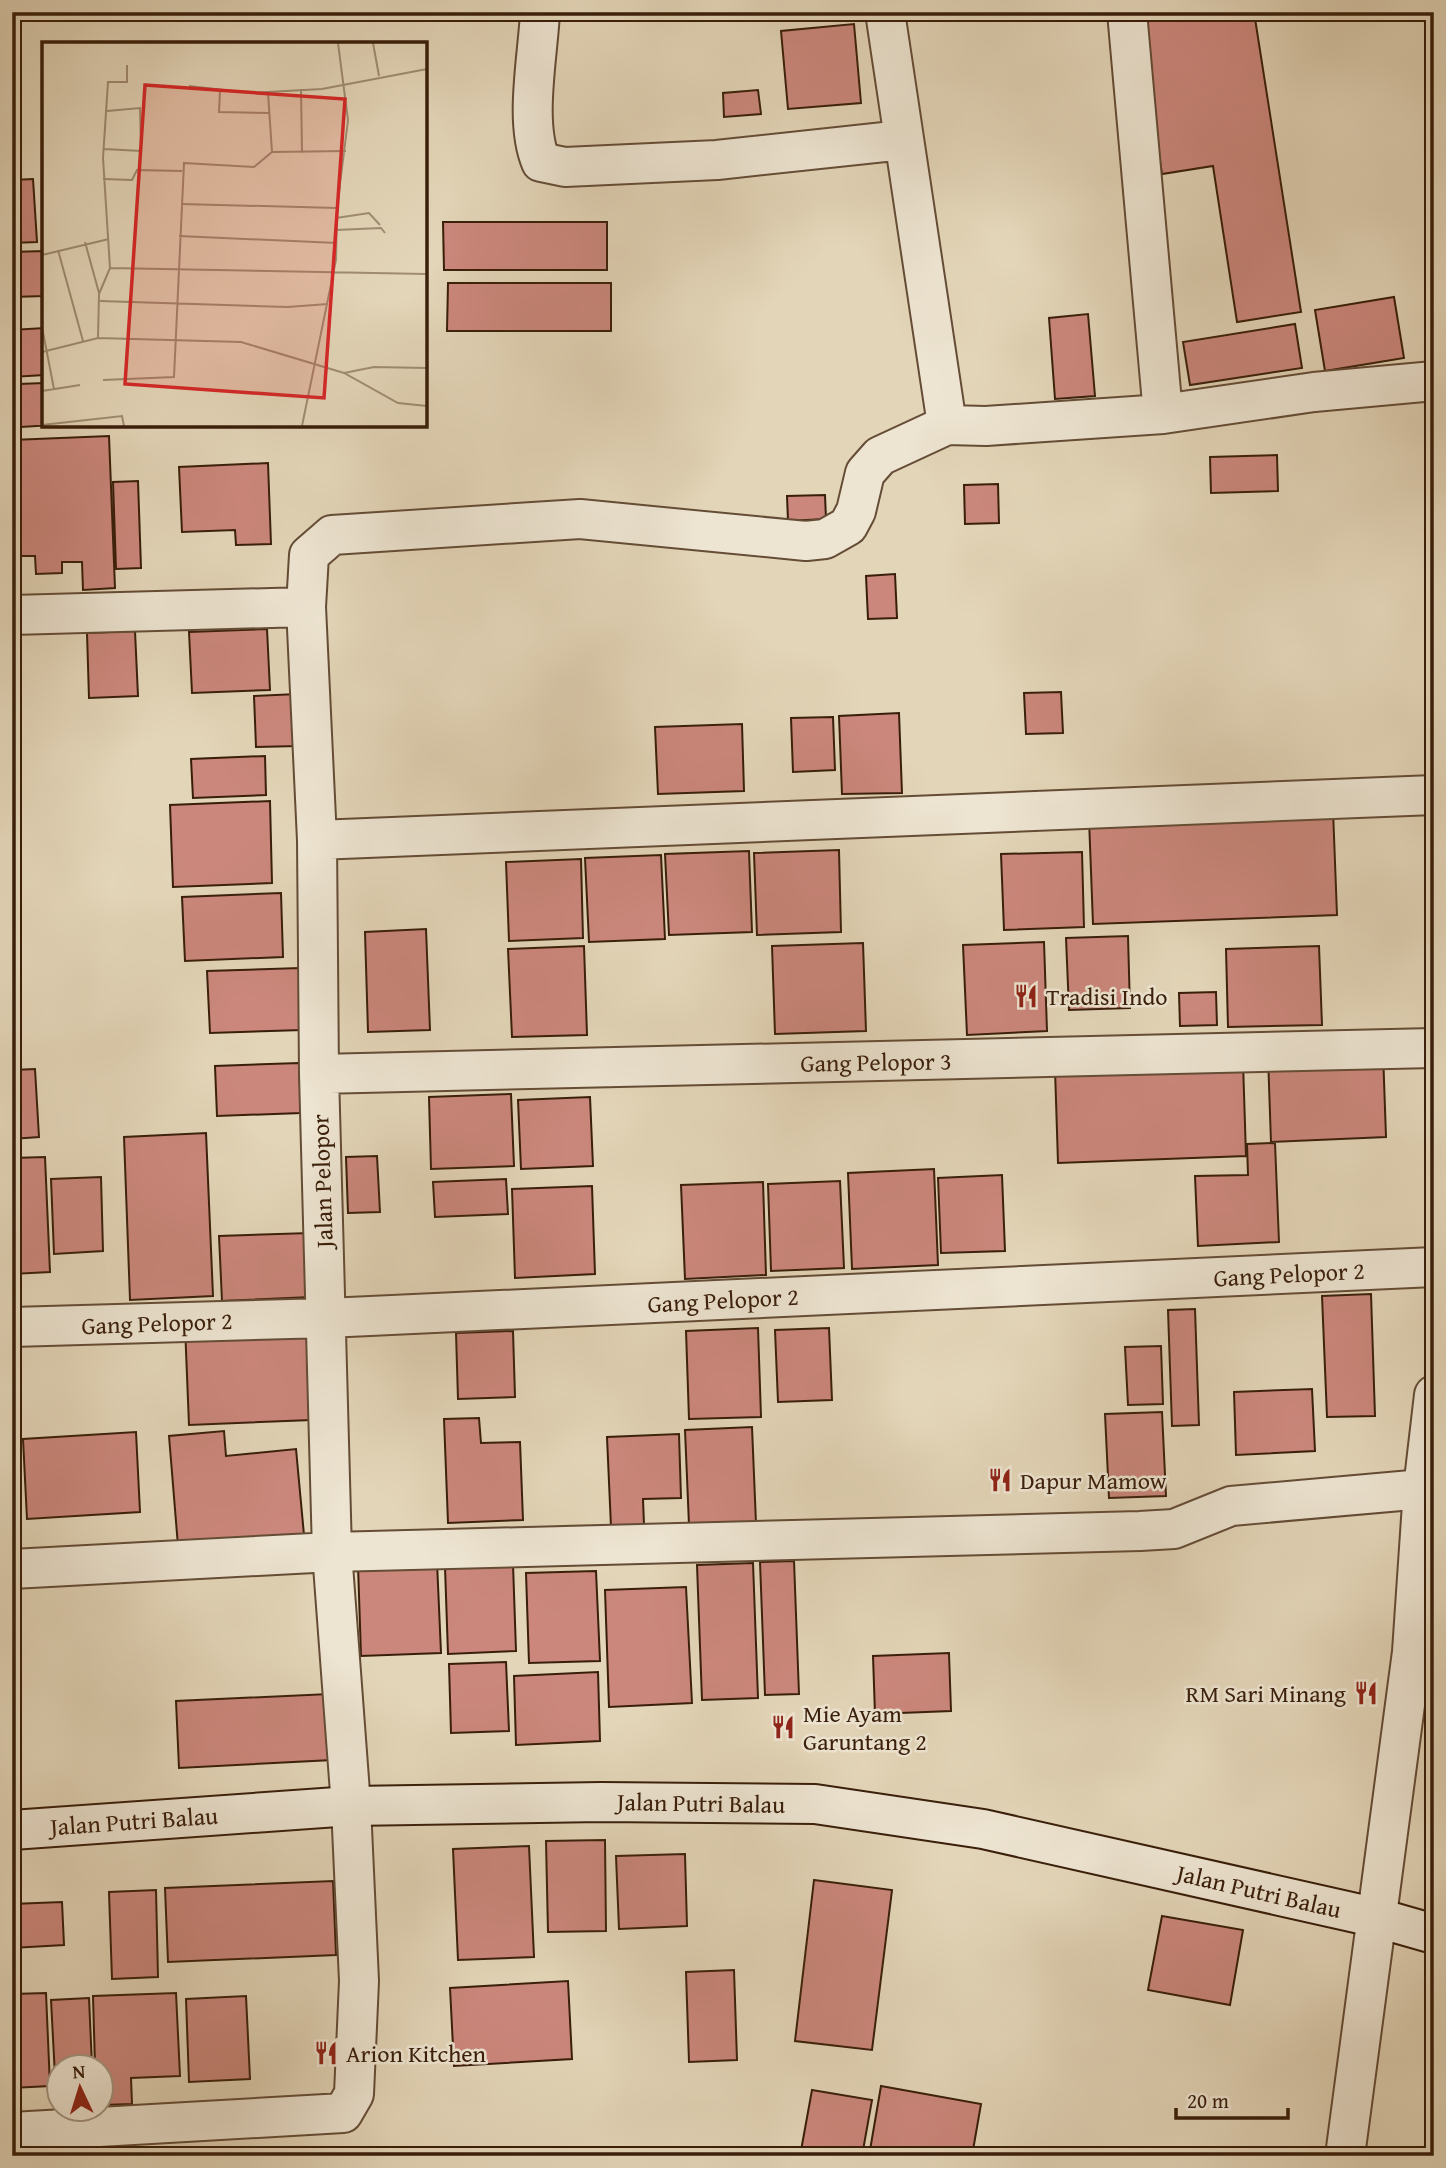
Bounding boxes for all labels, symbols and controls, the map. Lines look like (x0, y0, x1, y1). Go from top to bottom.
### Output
inset map (42, 42, 427, 427)
place label: Tradisi Indo (1046, 979, 1167, 1014)
restaurant icon: Tradisi Indo (1012, 982, 1040, 1010)
street label: Gang Pelopor 3 (800, 1043, 952, 1081)
street label: Jalan Pelopor (302, 1113, 342, 1252)
street label: Gang Pelopor 2 (1213, 1253, 1365, 1295)
street label: Gang Pelopor 2 (647, 1279, 799, 1321)
street label: Gang Pelopor 2 (81, 1303, 233, 1343)
place label: Dapur Mamow (1020, 1463, 1167, 1498)
restaurant icon: Dapur Mamow (986, 1466, 1014, 1494)
place label: RM Sari Minang (1186, 1676, 1346, 1711)
restaurant icon: RM Sari Minang (1352, 1679, 1380, 1707)
place label: Mie Ayam Garuntang 2 (803, 1696, 927, 1759)
restaurant icon: Mie Ayam Garuntang 2 (769, 1713, 797, 1741)
street label: Jalan Putri Balau (614, 1784, 785, 1822)
street label: Jalan Putri Balau (46, 1798, 219, 1845)
street label: Jalan Putri Balau (1170, 1854, 1345, 1927)
place label: Arion Kitchen (346, 2036, 487, 2071)
restaurant icon: Arion Kitchen (312, 2039, 340, 2067)
north arrow (46, 2052, 116, 2122)
text: N (72, 2057, 86, 2085)
scale bar (1176, 2077, 1288, 2121)
text: 20 m (1187, 2085, 1229, 2116)

